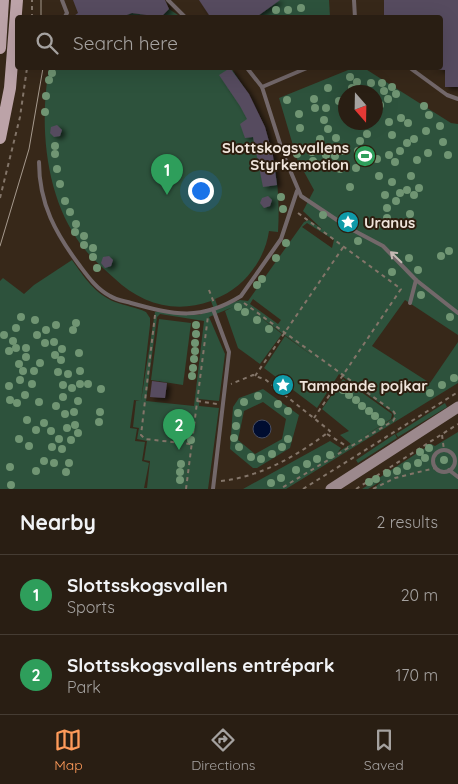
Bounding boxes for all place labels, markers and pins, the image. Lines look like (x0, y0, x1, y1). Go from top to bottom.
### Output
place label: Slottskogsvallens Styrkemotion (222, 138, 349, 174)
sports icon: Slottskogsvallens Styrkemotion (353, 144, 377, 168)
pin: 1 (151, 154, 183, 195)
place icon: Uranus (336, 210, 360, 234)
place label: Uranus (364, 213, 415, 232)
place icon: Tampande pojkar (271, 373, 295, 397)
place label: Tampande pojkar (299, 376, 428, 395)
pin: 2 (163, 409, 195, 450)

